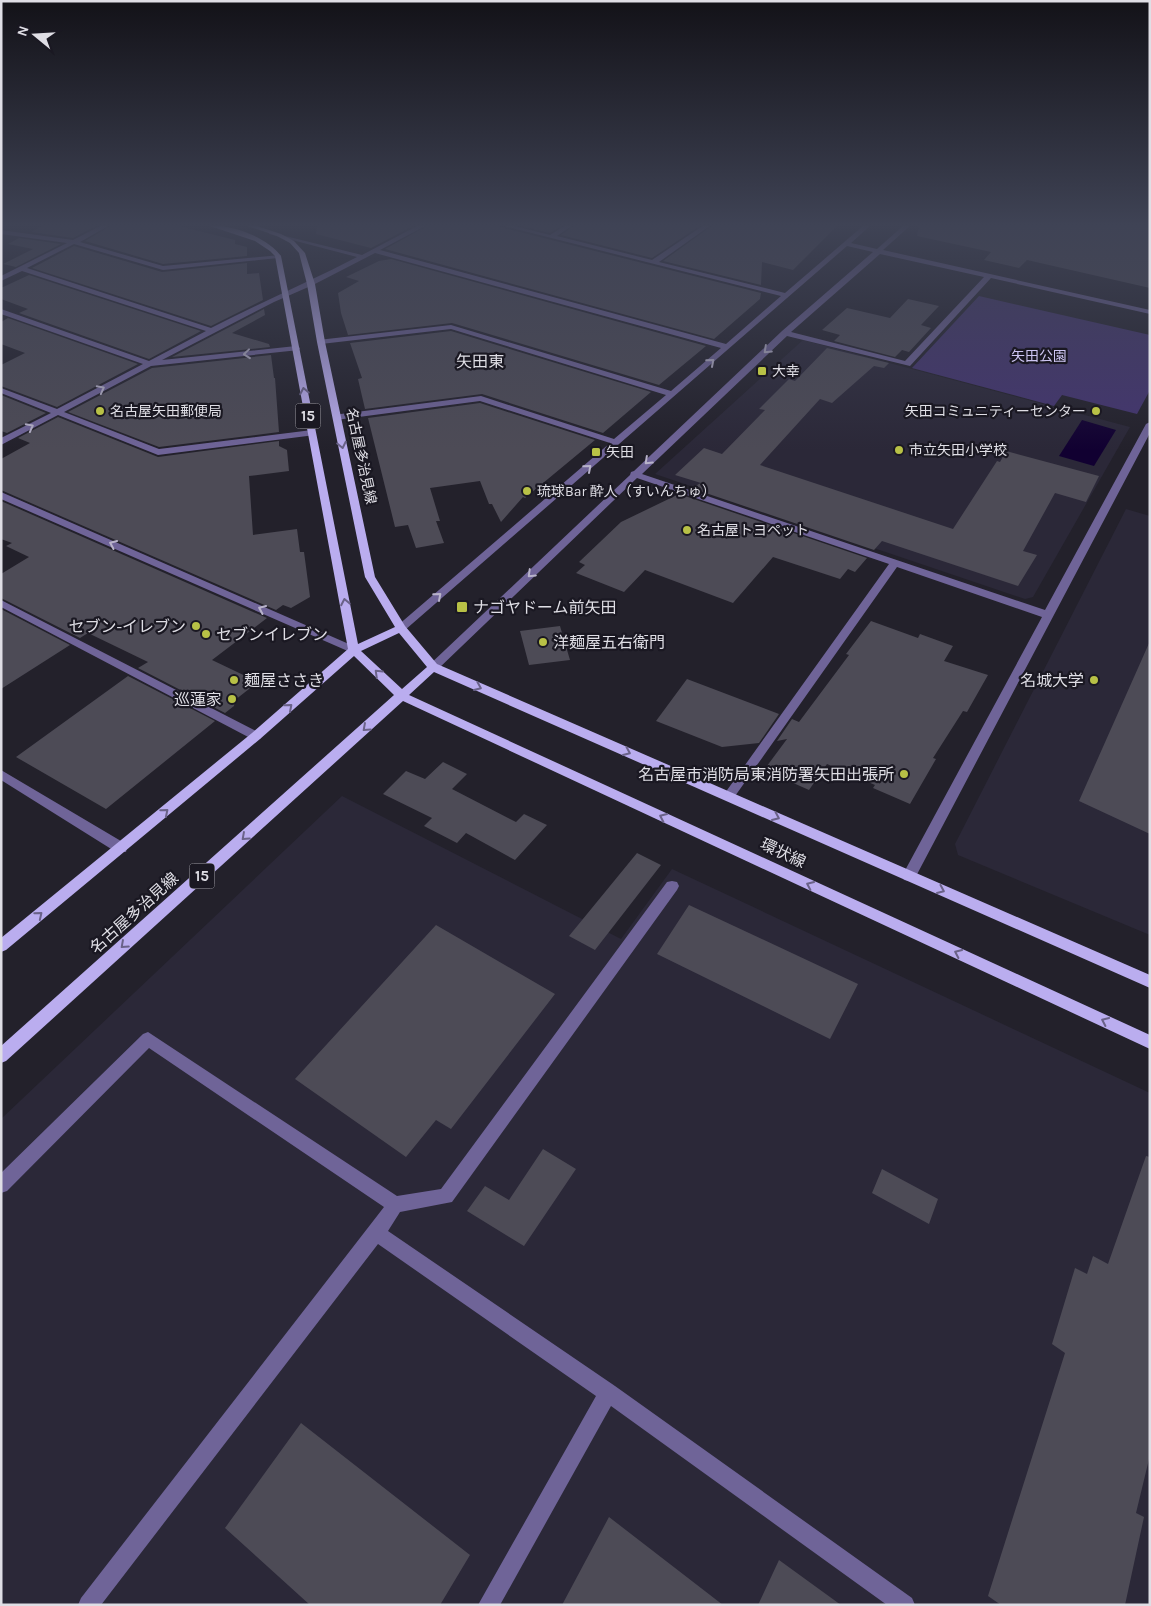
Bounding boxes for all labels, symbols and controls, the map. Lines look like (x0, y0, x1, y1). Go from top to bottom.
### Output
north arrow (10, 10, 60, 60)
text: N (13, 24, 33, 39)
one-way arrow (763, 344, 772, 353)
one-way arrow (243, 348, 251, 359)
park label: 矢田公園 (1011, 348, 1067, 365)
district label: 矢田東 (456, 352, 504, 371)
one-way arrow (705, 358, 714, 367)
place label: 大幸 (772, 363, 800, 380)
marker: 大幸 (756, 365, 768, 377)
one-way arrow (96, 385, 105, 395)
one-way arrow (299, 386, 309, 395)
place label: 名古屋矢田郵便局 (110, 403, 222, 420)
place label: 矢田コミュニティーセンター (905, 403, 1086, 420)
road number: 15 (296, 404, 320, 428)
marker: 名古屋矢田郵便局 (94, 405, 106, 417)
marker: 矢田コミュニティーセンター (1090, 405, 1102, 417)
street label: 名古屋多治見線 (342, 406, 380, 506)
one-way arrow (24, 423, 33, 433)
one-way arrow (336, 440, 347, 449)
place label: 市立矢田小学校 (909, 442, 1007, 459)
place label: 矢田 (606, 444, 634, 461)
marker: 市立矢田小学校 (893, 444, 905, 456)
marker: 矢田 (590, 446, 602, 458)
one-way arrow (645, 455, 654, 464)
one-way arrow (582, 465, 591, 474)
place label: 琉球Bar 酔人（すいんちゅ） (537, 483, 716, 500)
marker: 琉球Bar 酔人（すいんちゅ） (521, 485, 533, 497)
place label: 名古屋トヨペット (697, 522, 809, 539)
marker: 名古屋トヨペット (681, 524, 693, 536)
one-way arrow (109, 539, 118, 550)
one-way arrow (528, 568, 537, 577)
one-way arrow (432, 593, 441, 602)
one-way arrow (340, 597, 350, 606)
place label: ナゴヤドーム前矢田 (473, 598, 617, 617)
marker: ナゴヤドーム前矢田 (455, 600, 469, 614)
one-way arrow (258, 605, 267, 616)
place label: セブン-イレブン (68, 617, 186, 636)
marker: セブン-イレブン (190, 620, 202, 632)
place label: セブンイレブン (216, 625, 328, 644)
marker: セブンイレブン (200, 628, 212, 640)
place label: 洋麺屋五右衛門 (553, 633, 665, 652)
marker: 洋麺屋五右衛門 (537, 636, 549, 648)
one-way arrow (375, 670, 384, 679)
place label: 麺屋ささき (244, 671, 324, 690)
place label: 名城大学 (1020, 671, 1084, 690)
marker: 麺屋ささき (228, 674, 240, 686)
marker: 名城大学 (1088, 674, 1100, 686)
one-way arrow (473, 680, 482, 691)
place label: 巡蓮家 (174, 690, 222, 709)
marker: 巡蓮家 (226, 693, 238, 705)
one-way arrow (283, 704, 292, 713)
one-way arrow (362, 722, 371, 731)
one-way arrow (622, 745, 631, 756)
place label: 名古屋市消防局東消防署矢田出張所 (638, 765, 894, 784)
marker: 名古屋市消防局東消防署矢田出張所 (898, 768, 910, 780)
one-way arrow (159, 808, 168, 817)
one-way arrow (771, 811, 780, 821)
one-way arrow (659, 813, 668, 823)
one-way arrow (241, 831, 250, 840)
street label: 環状線 (757, 834, 809, 872)
road number: 15 (190, 864, 214, 888)
street label: 名古屋多治見線 (86, 868, 182, 958)
one-way arrow (806, 881, 815, 892)
one-way arrow (936, 884, 944, 894)
one-way arrow (33, 912, 42, 920)
one-way arrow (121, 940, 130, 949)
one-way arrow (954, 949, 963, 960)
one-way arrow (1102, 1018, 1111, 1028)

